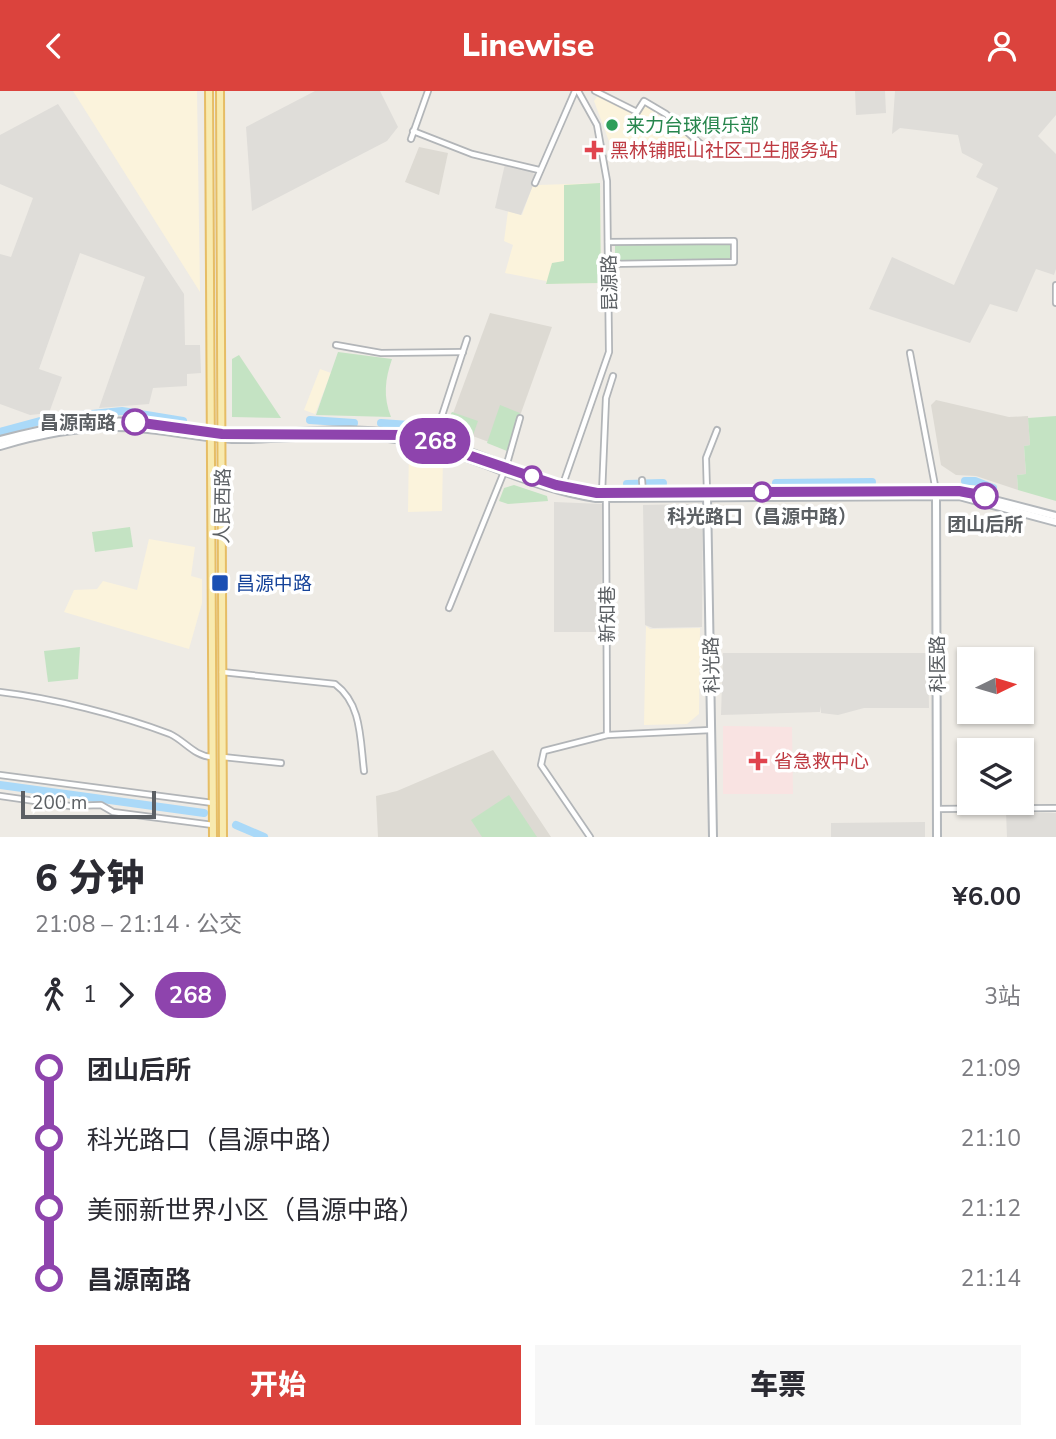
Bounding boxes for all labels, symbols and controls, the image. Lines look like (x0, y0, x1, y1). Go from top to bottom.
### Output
text: Linewise (462, 24, 594, 67)
icon: back (35, 27, 73, 65)
icon: person (983, 27, 1021, 65)
place label: 来力台球俱乐部 (626, 113, 759, 139)
marker: 来力台球俱乐部 (604, 117, 620, 133)
place label: 黑林铺眠山社区卫生服务站 (610, 138, 838, 164)
marker: 黑林铺眠山社区卫生服务站 (584, 140, 604, 160)
street label: 昆源路 (597, 254, 623, 312)
marker: 昌源南路 (122, 409, 148, 435)
place label: 昌源南路 (40, 410, 116, 436)
line badge: 268 (395, 418, 475, 464)
text: 268 (413, 425, 457, 457)
unlabelled marker (522, 466, 542, 486)
street label: 人民西路 (209, 468, 237, 544)
marker: 科光路口（昌源中路） (752, 482, 772, 502)
marker: 团山后所 (972, 483, 998, 509)
place label: 科光路口（昌源中路） (667, 504, 857, 530)
place label: 团山后所 (947, 512, 1023, 538)
place label: 昌源中路 (236, 571, 312, 597)
marker: 昌源中路 (210, 573, 230, 593)
street label: 新知巷 (595, 585, 621, 643)
street label: 科医路 (925, 635, 951, 693)
street label: 科光路 (699, 636, 725, 694)
north arrow (957, 647, 1034, 725)
map controls (957, 647, 1034, 815)
button: layers (957, 738, 1034, 815)
place label: 省急救中心 (774, 749, 869, 775)
marker: 省急救中心 (748, 751, 768, 771)
scale bar (21, 788, 156, 820)
text: 200 m (32, 790, 87, 816)
text: 6 分钟 (35, 853, 144, 904)
text: ¥6.00 (952, 879, 1021, 914)
text: 21:08 – 21:14 · 公交 (35, 909, 242, 940)
icon: walk (35, 976, 73, 1014)
icon: forward (107, 976, 145, 1014)
text: 1 (83, 979, 97, 1010)
text: 268 (169, 979, 212, 1011)
text: 3站 (984, 981, 1021, 1012)
text: 团山后所 (87, 1053, 191, 1088)
text: 21:09 (961, 1053, 1021, 1084)
text: 科光路口（昌源中路） (87, 1123, 347, 1158)
text: 21:10 (961, 1123, 1021, 1154)
text: 美丽新世界小区（昌源中路） (87, 1193, 425, 1228)
text: 21:12 (961, 1193, 1021, 1224)
text: 昌源南路 (87, 1263, 191, 1298)
text: 21:14 (961, 1263, 1021, 1294)
button: 开始 (35, 1345, 521, 1425)
button: 车票 (535, 1345, 1021, 1425)

